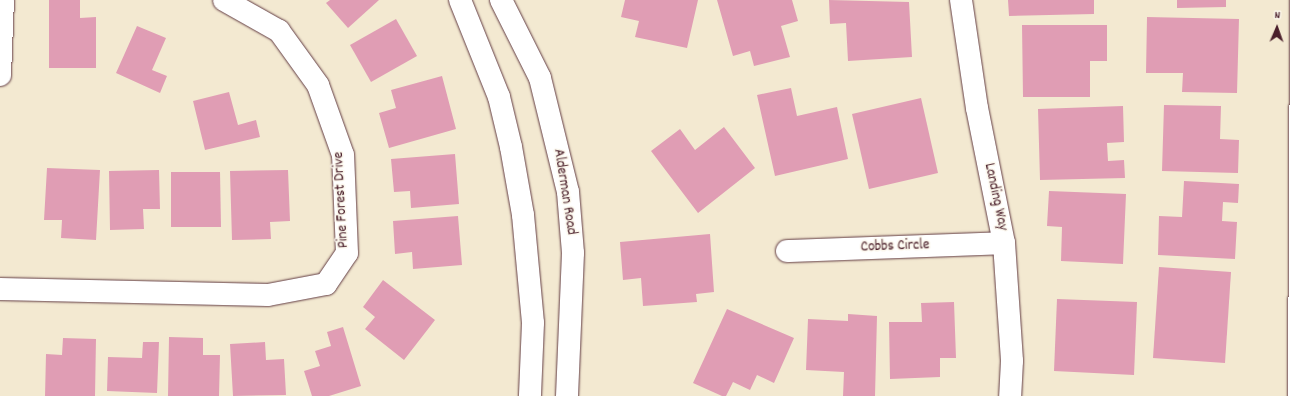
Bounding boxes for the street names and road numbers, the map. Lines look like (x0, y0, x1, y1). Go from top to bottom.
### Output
street label: Alderman Road (548, 148, 580, 236)
street label: Pine Forest Drive (330, 151, 354, 249)
street label: Landing Way (979, 162, 1011, 232)
street label: Cobbs Circle (860, 237, 930, 257)

